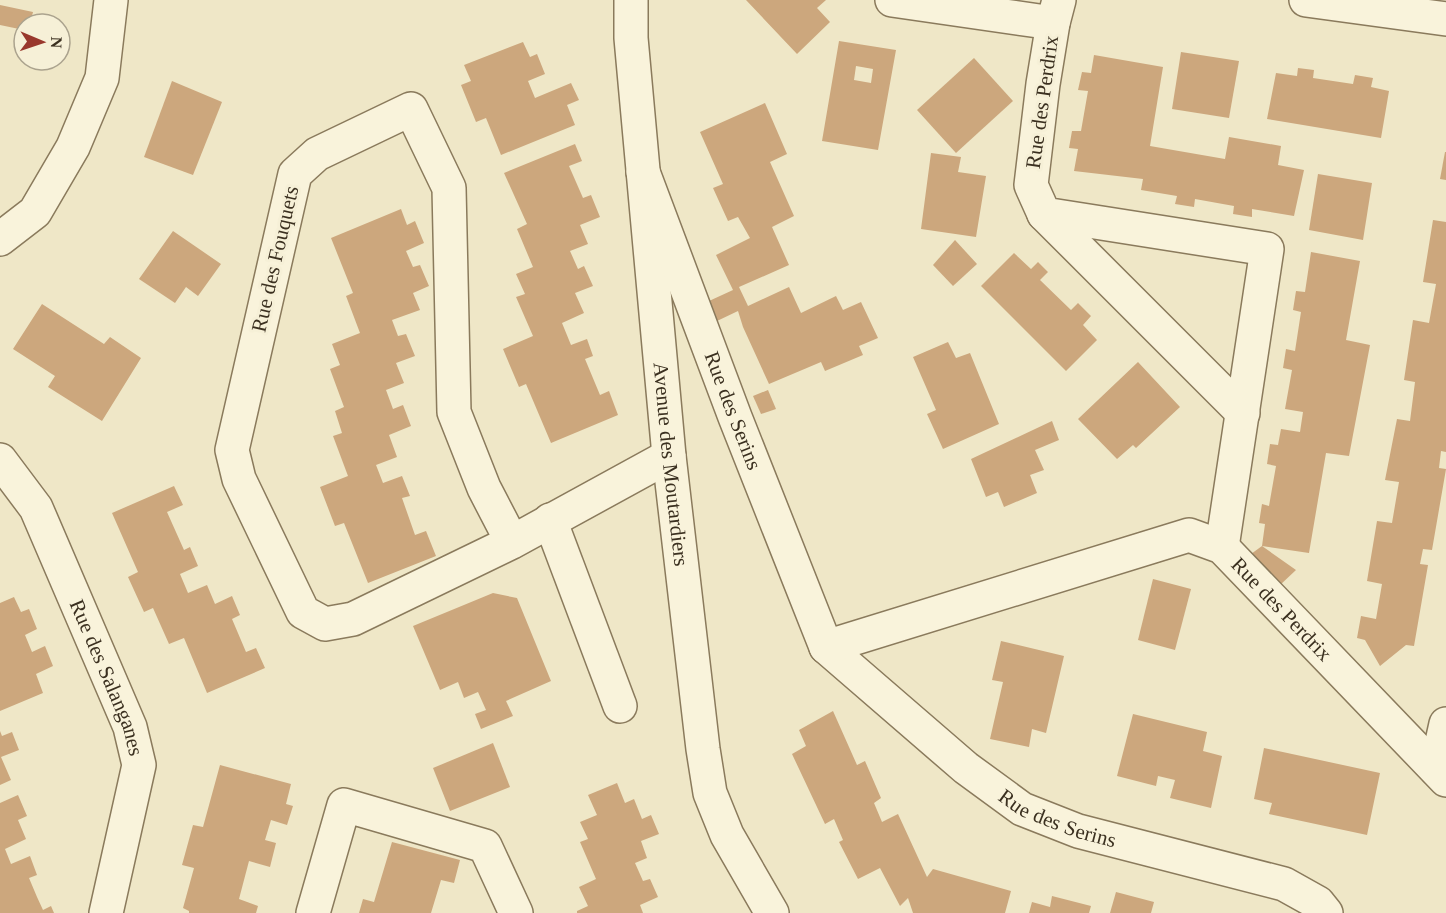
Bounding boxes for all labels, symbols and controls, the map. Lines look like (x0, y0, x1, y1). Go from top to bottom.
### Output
north arrow (12, 12, 72, 72)
street label: Rue des Perdrix (1021, 33, 1063, 170)
text: N (48, 36, 65, 49)
street label: Rue des Fouquets (247, 184, 303, 334)
street label: Rue des Serins (699, 348, 767, 473)
street label: Avenue des Moutardiers (649, 361, 694, 567)
street label: Rue des Perdrix (1226, 552, 1337, 666)
street label: Rue des Salanganes (65, 596, 148, 758)
street label: Rue des Serins (994, 784, 1119, 852)

